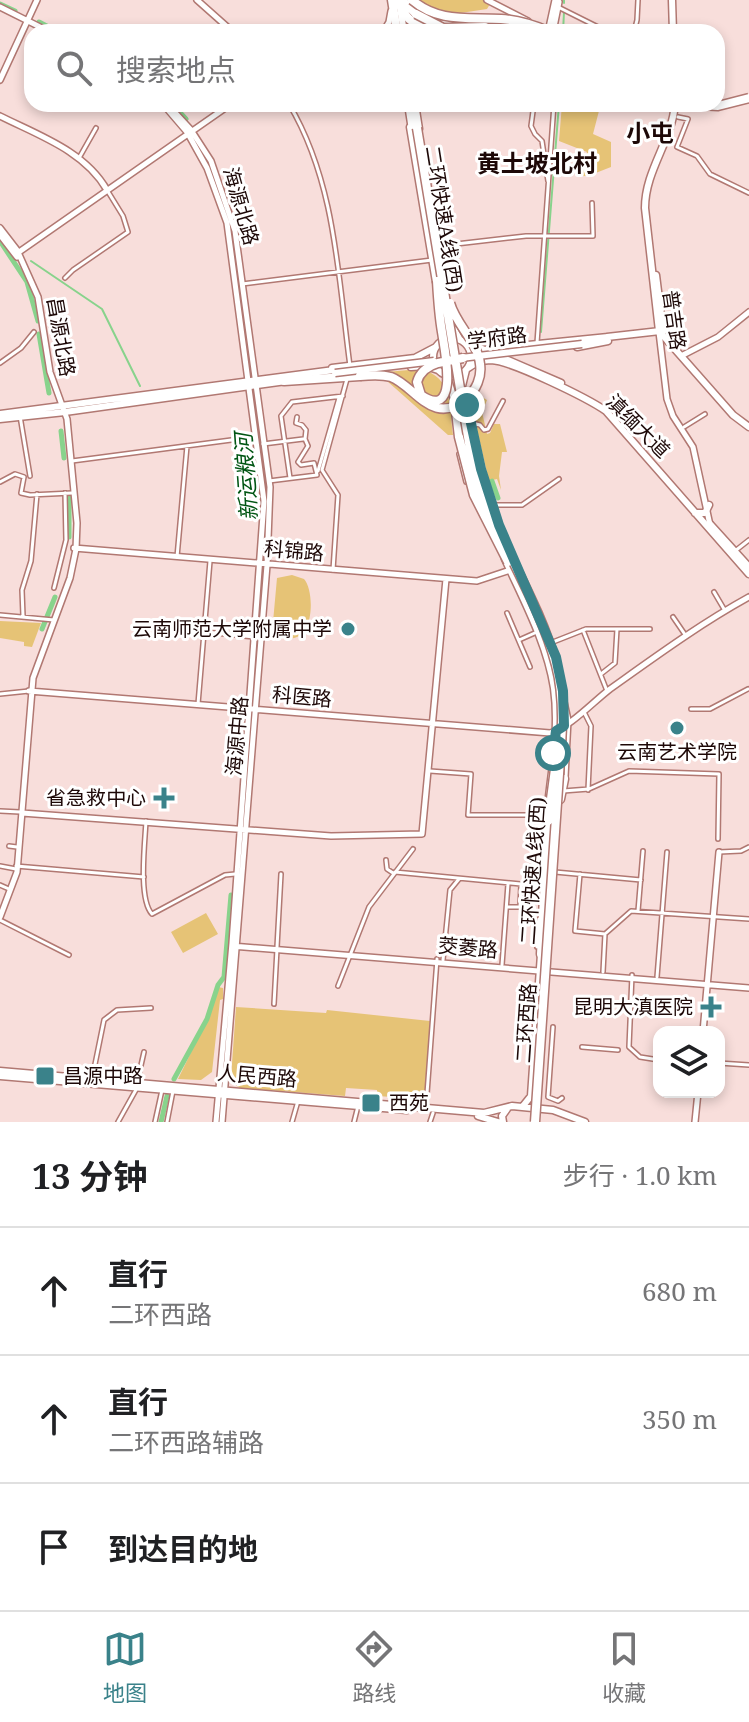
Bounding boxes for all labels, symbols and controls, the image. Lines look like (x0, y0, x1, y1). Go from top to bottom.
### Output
search box (24, 24, 725, 112)
icon: search (52, 46, 96, 90)
text: 搜索地点 (116, 49, 236, 90)
district label: 小屯 (626, 116, 674, 149)
street label: 二环快速A线(西) (420, 144, 469, 294)
district label: 黄土坡北村 (477, 146, 597, 179)
street label: 海源北路 (217, 164, 265, 248)
street label: 普吉路 (657, 288, 692, 352)
street label: 昌源北路 (41, 295, 82, 379)
street label: 学府路 (466, 320, 528, 355)
route end (449, 387, 485, 423)
street label: 滇缅大道 (601, 388, 676, 463)
water label: 新运粮河 (227, 428, 263, 522)
street label: 科锦路 (263, 534, 325, 567)
place label: 云南师范大学附属中学 (132, 615, 332, 642)
marker: 云南师范大学附属中学 (339, 620, 357, 638)
street label: 科医路 (271, 680, 333, 713)
street label: 海源中路 (220, 695, 253, 777)
marker: 云南艺术学院 (668, 719, 686, 737)
route start (535, 735, 571, 771)
place label: 云南艺术学院 (617, 738, 737, 765)
place label: 省急救中心 (46, 784, 146, 811)
marker: 省急救中心 (153, 787, 175, 809)
street label: 二环快速A线(西) (514, 796, 551, 946)
street label: 茭菱路 (437, 931, 499, 964)
street label: 二环西路 (509, 982, 542, 1064)
place label: 昆明大滇医院 (573, 993, 693, 1020)
marker: 昆明大滇医院 (700, 996, 722, 1018)
map controls (653, 1026, 725, 1098)
button: layers (653, 1026, 725, 1098)
street label: 人民西路 (216, 1059, 298, 1092)
place label: 昌源中路 (63, 1062, 143, 1089)
marker: 昌源中路 (34, 1065, 56, 1087)
place label: 西苑 (389, 1089, 429, 1116)
marker: 西苑 (360, 1092, 382, 1114)
text: 13 分钟 (32, 1153, 147, 1199)
text: 步行 · 1.0 km (563, 1157, 717, 1193)
text: 直行 (108, 1253, 168, 1294)
icon: ahead (32, 1269, 76, 1313)
text: 680 m (642, 1273, 717, 1309)
text: 二环西路 (108, 1296, 212, 1332)
text: 直行 (108, 1381, 168, 1422)
icon: ahead (32, 1397, 76, 1441)
text: 350 m (642, 1401, 717, 1437)
text: 二环西路辅路 (108, 1424, 264, 1460)
icon: arrive (32, 1525, 76, 1569)
text: 到达目的地 (108, 1528, 258, 1569)
tab: 地图 (103, 1627, 147, 1707)
tab: 路线 (352, 1627, 396, 1707)
tab: 收藏 (602, 1627, 646, 1707)

